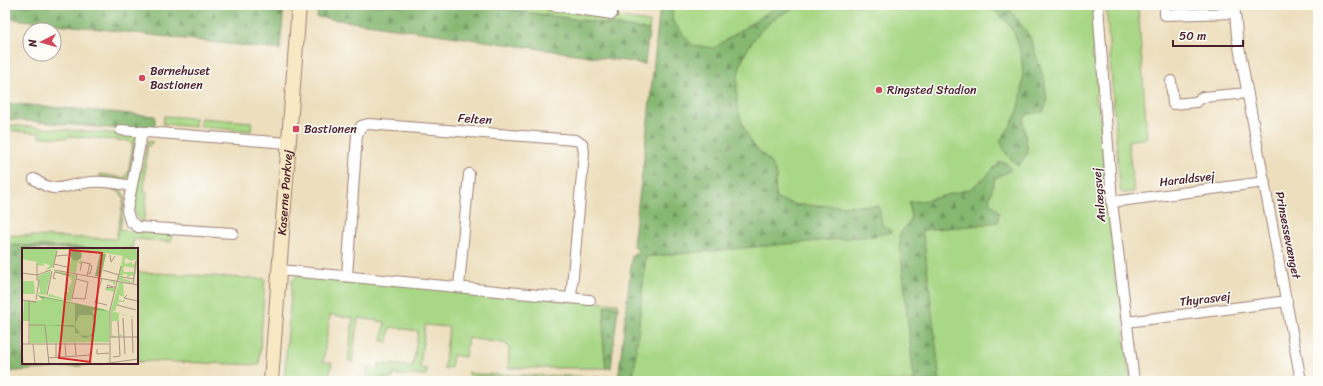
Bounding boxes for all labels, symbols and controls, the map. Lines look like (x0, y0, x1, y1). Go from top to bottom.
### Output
north arrow (22, 22, 62, 62)
scale bar (1173, 22, 1243, 48)
text: 50 m (1179, 25, 1206, 47)
text: N (23, 38, 43, 49)
place label: Børnehuset Bastionen (150, 60, 211, 96)
marker: Børnehuset Bastionen (137, 73, 147, 83)
place label: Ringsted Stadion (887, 79, 977, 101)
marker: Ringsted Stadion (874, 85, 884, 95)
street label: Felten (457, 107, 493, 131)
place label: Bastionen (304, 118, 357, 140)
marker: Bastionen (291, 124, 301, 134)
street label: Kaserne Parkvej (271, 149, 299, 236)
street label: Haraldsvej (1158, 165, 1216, 193)
street label: Anlægsvej (1086, 166, 1112, 224)
street label: Prinsessevænget (1269, 189, 1307, 282)
inset map (22, 248, 138, 364)
street label: Thyrasvej (1178, 285, 1232, 313)

